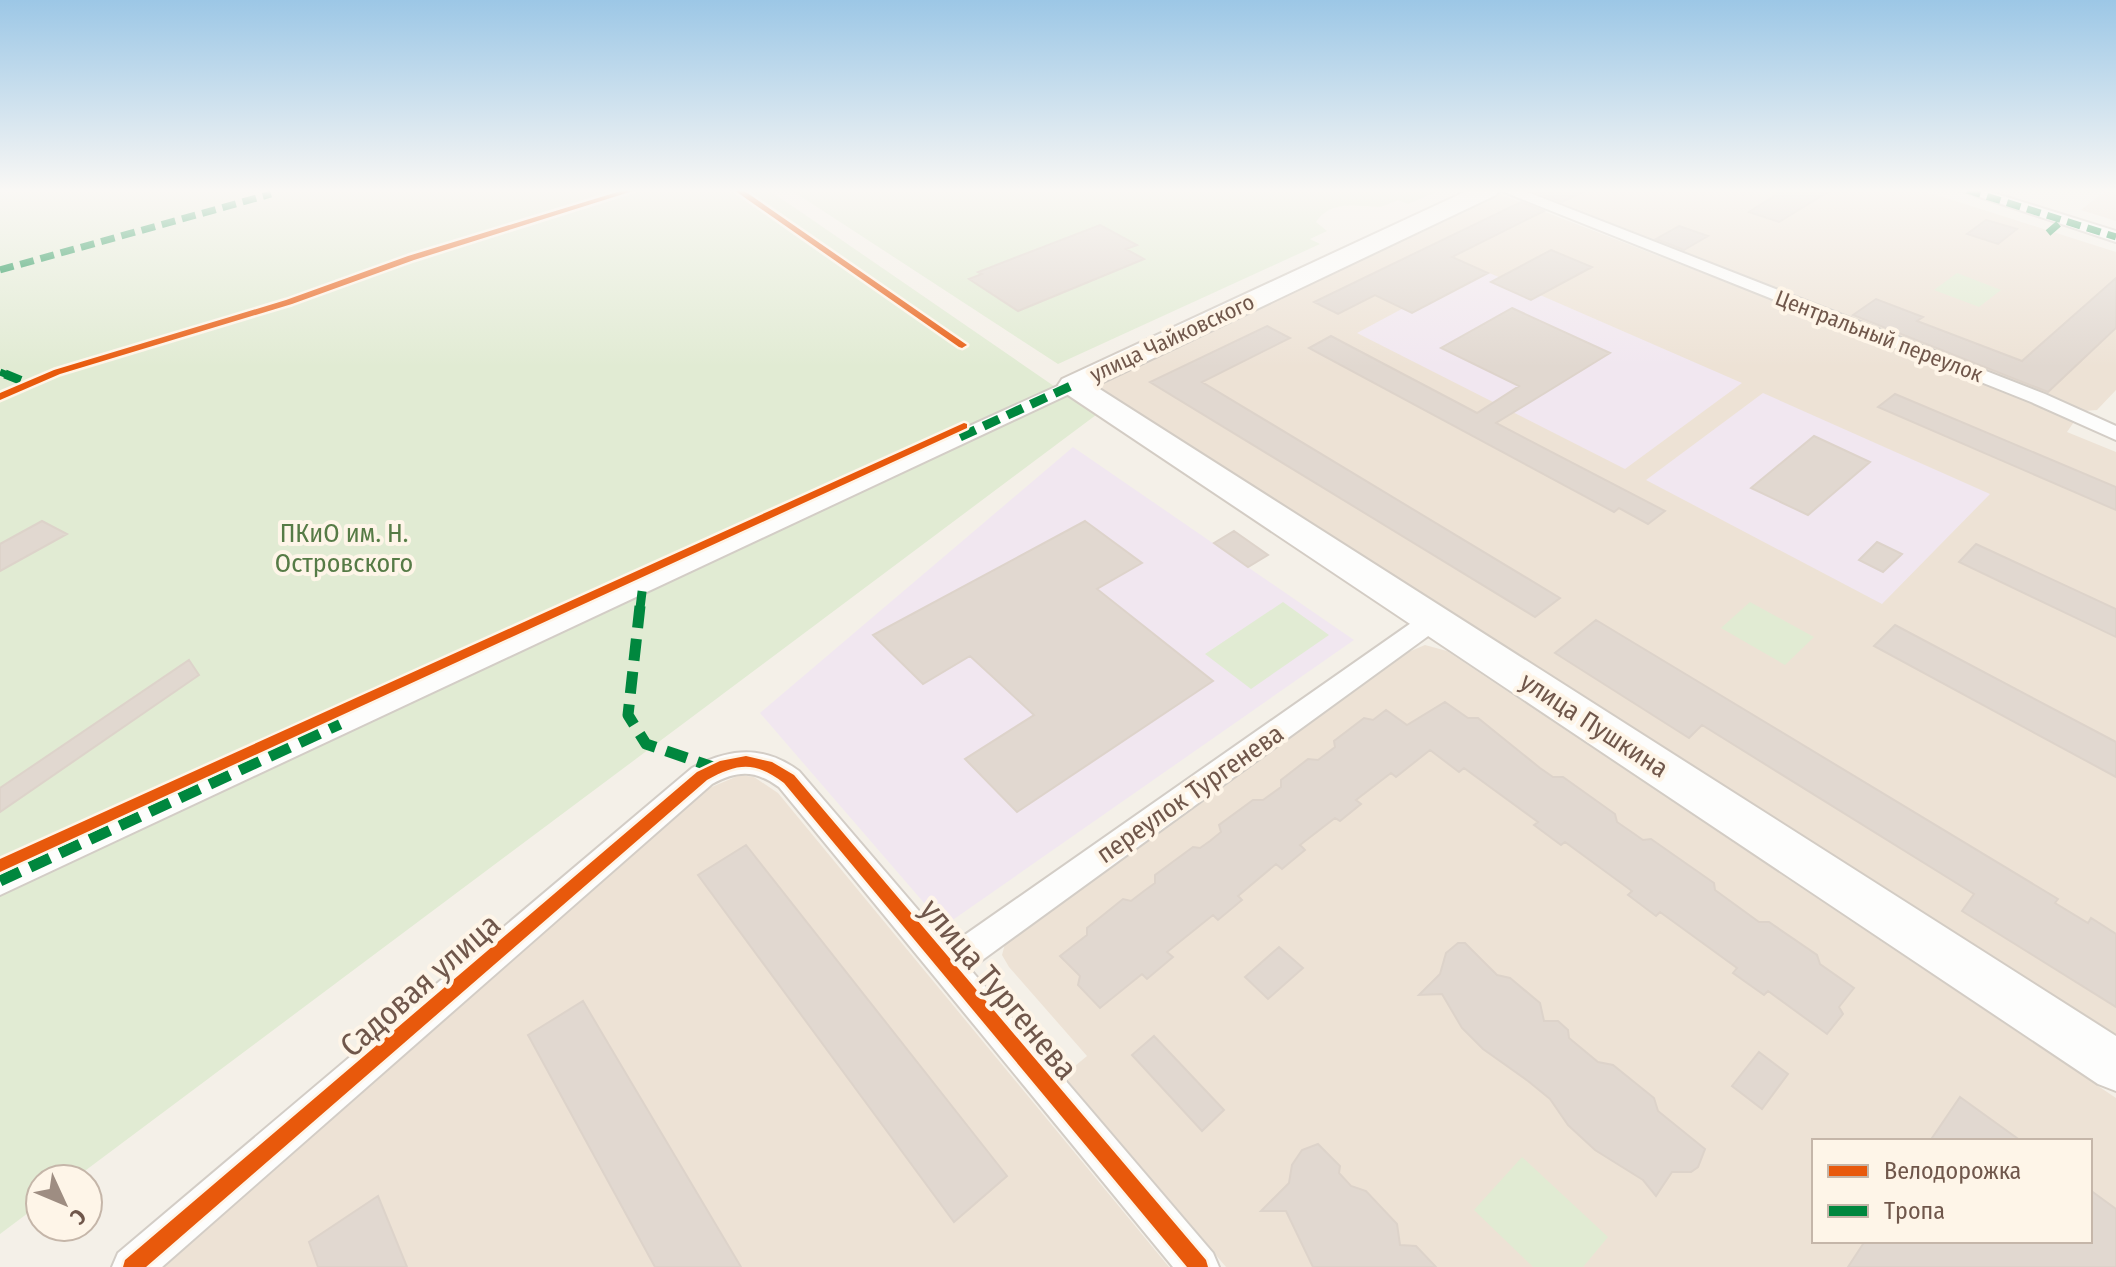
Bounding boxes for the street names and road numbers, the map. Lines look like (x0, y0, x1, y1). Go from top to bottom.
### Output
street label: Центральный переулок (1772, 284, 1987, 388)
street label: улица Чайковского (1086, 288, 1258, 388)
street label: улица Пушкина (1514, 666, 1674, 784)
street label: переулок Тургенева (1091, 718, 1289, 870)
street label: улица Тургенева (912, 891, 1086, 1087)
street label: Садовая улица (332, 905, 508, 1065)

